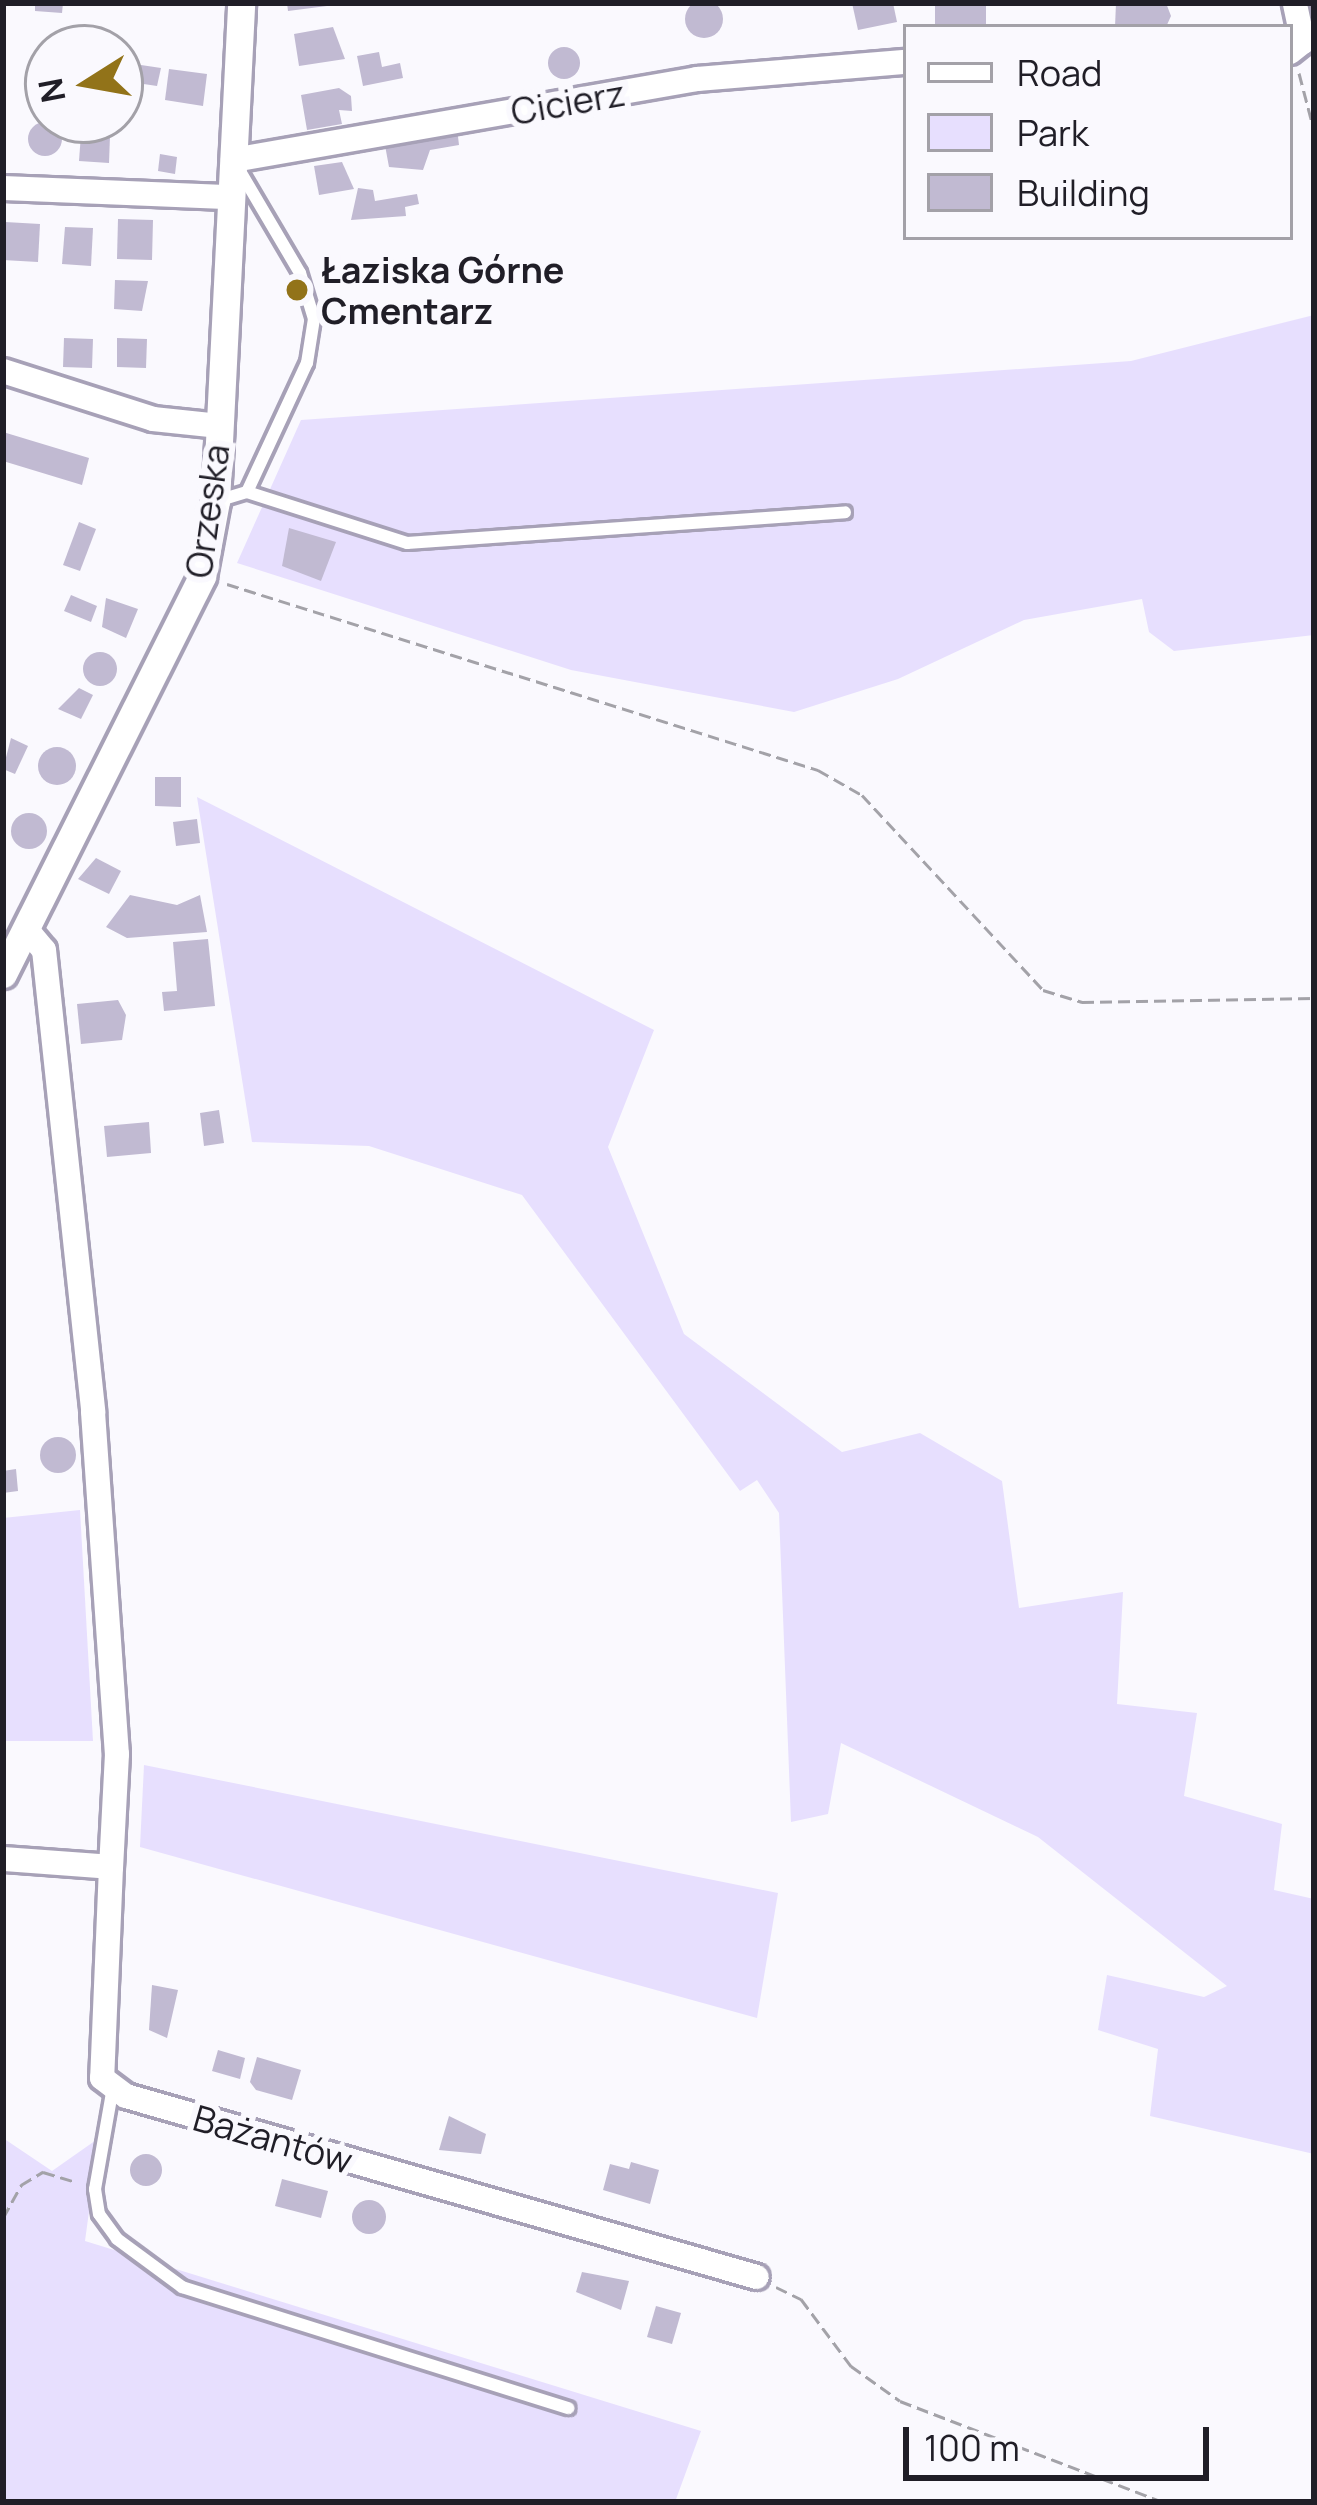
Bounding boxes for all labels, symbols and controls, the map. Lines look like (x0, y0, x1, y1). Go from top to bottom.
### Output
north arrow (24, 24, 144, 144)
legend (903, 24, 1293, 240)
text: Road (1017, 48, 1102, 97)
street label: Cicierz (508, 71, 628, 133)
text: N (27, 74, 75, 106)
text: Park (1017, 108, 1089, 157)
text: Building (1017, 168, 1150, 217)
place label: Łaziska Górne Cmentarz (321, 247, 564, 332)
marker: Łaziska Górne Cmentarz (284, 277, 310, 303)
street label: Orzeska (176, 441, 238, 581)
street label: Bażantów (189, 2096, 357, 2182)
scale bar (909, 2403, 1215, 2477)
text: 100 m (924, 2423, 1020, 2472)

